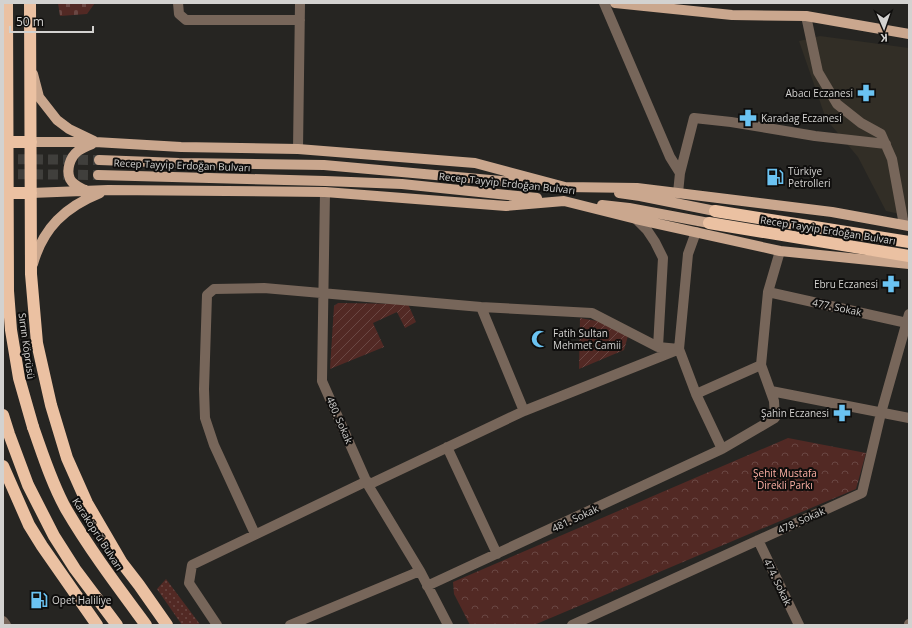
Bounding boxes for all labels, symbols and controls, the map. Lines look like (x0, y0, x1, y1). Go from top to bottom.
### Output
scale bar (10, 8, 93, 34)
north arrow (864, 8, 904, 48)
text: 50 m (16, 13, 44, 30)
text: K (880, 31, 888, 46)
pharmacy icon: Abacı Eczanesi (856, 83, 876, 103)
place label: Abacı Eczanesi (785, 86, 853, 100)
pharmacy icon: Karadag Eczanesi (738, 108, 758, 128)
place label: Karadag Eczanesi (761, 111, 842, 125)
street label: Recep Tayyip Erdoğan Bulvarı (113, 156, 251, 174)
place label: Türkiye Petrolleri (788, 164, 831, 190)
fuel station icon: Türkiye Petrolleri (765, 167, 785, 187)
street label: Recep Tayyip Erdoğan Bulvarı (438, 169, 576, 197)
street label: Recep Tayyip Erdoğan Bulvarı (759, 212, 897, 248)
pharmacy icon: Ebru Eczanesi (881, 274, 901, 294)
place label: Ebru Eczanesi (814, 277, 878, 291)
street label: 477. Sokak (811, 295, 864, 319)
street label: Sırrın Köprüsü (15, 312, 39, 380)
place label: Fatih Sultan Mehmet Camii (553, 326, 621, 352)
mosque icon: Fatih Sultan Mehmet Camii (530, 329, 550, 349)
street label: 480. Sokak (323, 394, 357, 446)
pharmacy icon: Şahin Eczanesi (832, 403, 852, 423)
place label: Şahin Eczanesi (761, 406, 829, 420)
park label: Şehit Mustafa Direkli Parkı (753, 466, 817, 492)
street label: Karaköprü Bulvarı (69, 495, 127, 573)
street label: 481. Sokak (549, 501, 601, 535)
street label: 478. Sokak (775, 503, 827, 537)
street label: 474. Sokak (761, 556, 796, 608)
fuel station icon: Opet Haliliye (29, 590, 49, 610)
place label: Opet Haliliye (52, 593, 112, 607)

